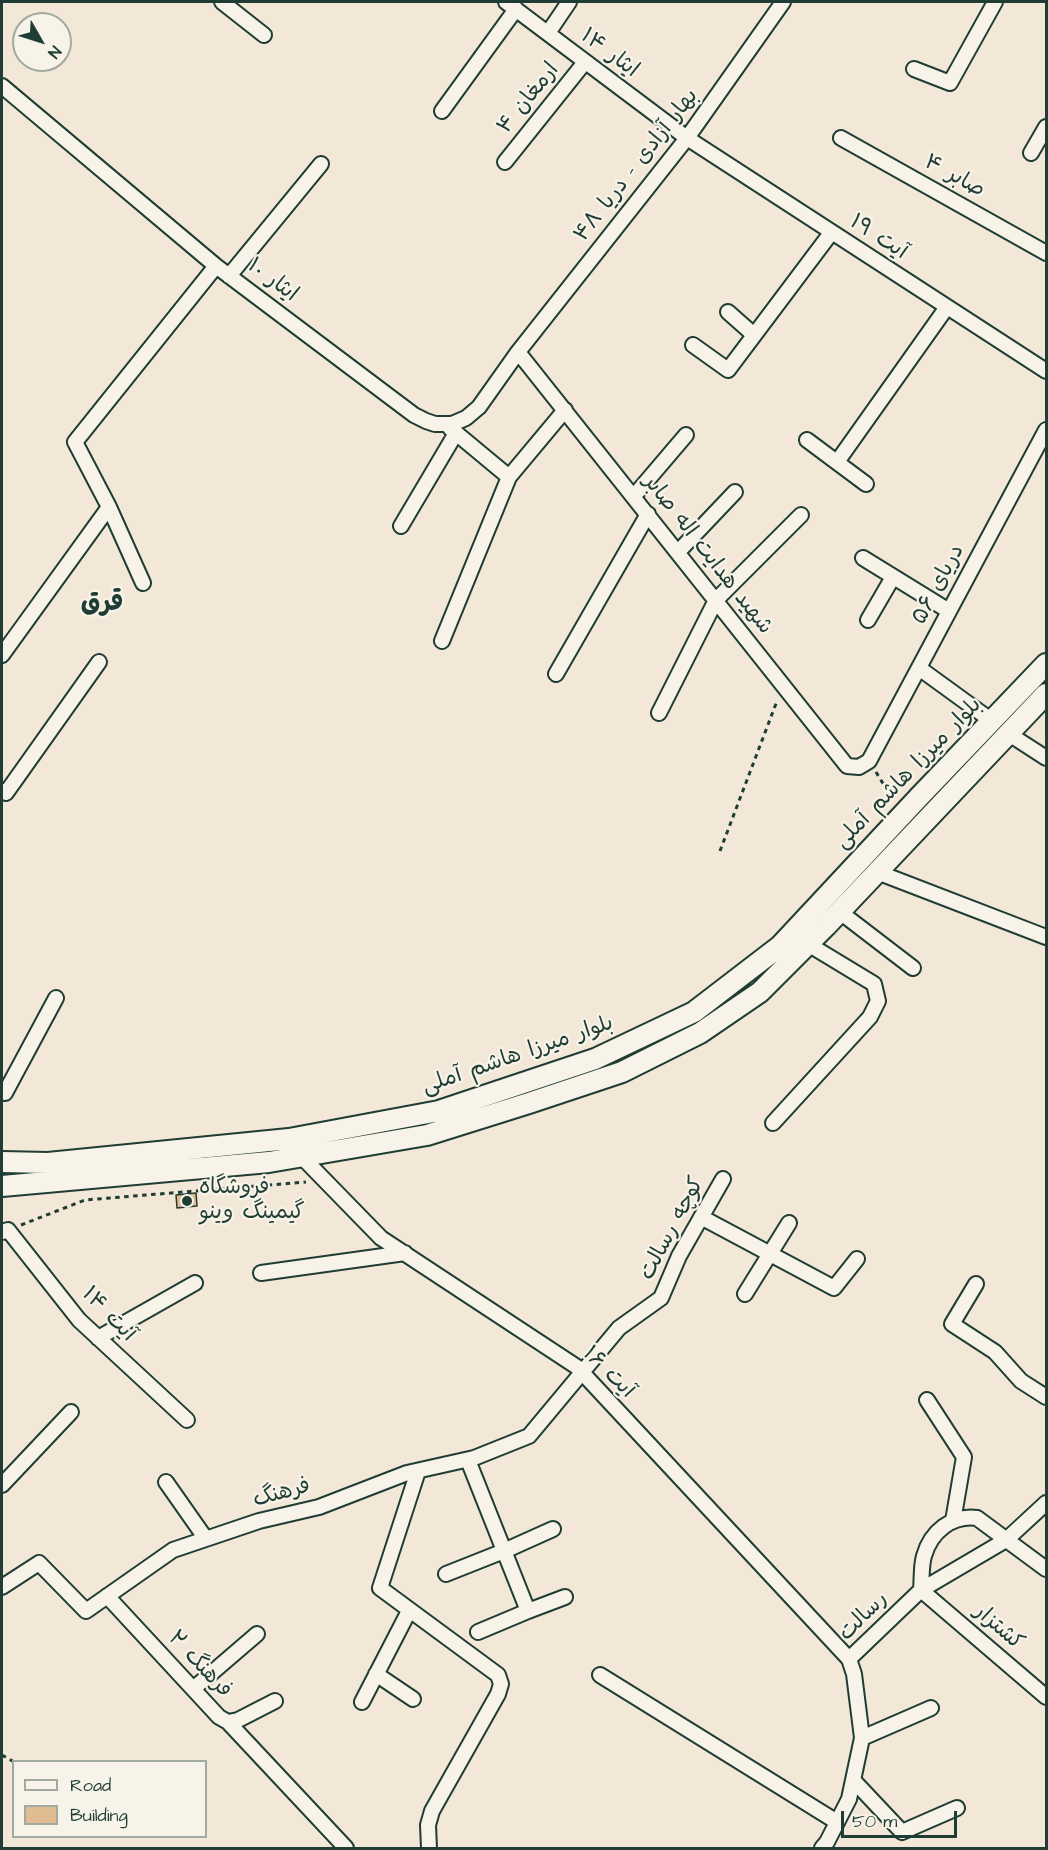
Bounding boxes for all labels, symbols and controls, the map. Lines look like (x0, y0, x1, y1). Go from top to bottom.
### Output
north arrow (12, 12, 72, 72)
street label: ایثار ۱۴ (575, 24, 643, 84)
text: N (43, 41, 66, 63)
street label: ارمغان ۴ (492, 58, 566, 140)
street label: بهار آزادی - دریا ۴۸ (569, 84, 705, 248)
street label: صابر ۴ (919, 150, 989, 204)
street label: آیت ۱۹ (844, 210, 912, 266)
street label: ایثار ۱۰ (241, 253, 303, 309)
street label: شهید هدایت اله صابر (636, 470, 778, 640)
street label: دریای ۵۶ (907, 540, 971, 630)
district label: قرق (81, 589, 123, 621)
street label: بلوار میرزا هاشم آملی (830, 693, 988, 855)
street label: بلوار میرزا هاشم آملی (419, 1011, 617, 1101)
street label: کوچه رسالت (635, 1173, 711, 1285)
place label: فروشگاه گیمینگ وینو (199, 1175, 305, 1226)
marker: فروشگاه گیمینگ وینو (180, 1194, 194, 1208)
street label: آيت ۱۴ (75, 1282, 141, 1348)
street label: آیت ۱۶ (576, 1341, 640, 1405)
street label: فرهنگ (250, 1474, 314, 1514)
street label: رسالت (834, 1587, 894, 1647)
street label: کشتزار (968, 1599, 1028, 1657)
street label: فرهنگ ۲ (161, 1626, 237, 1704)
legend (12, 1760, 207, 1838)
text: Road (70, 1773, 111, 1798)
scale bar (844, 1799, 960, 1837)
text: Building (70, 1803, 128, 1828)
text: 50 m (852, 1809, 897, 1834)

